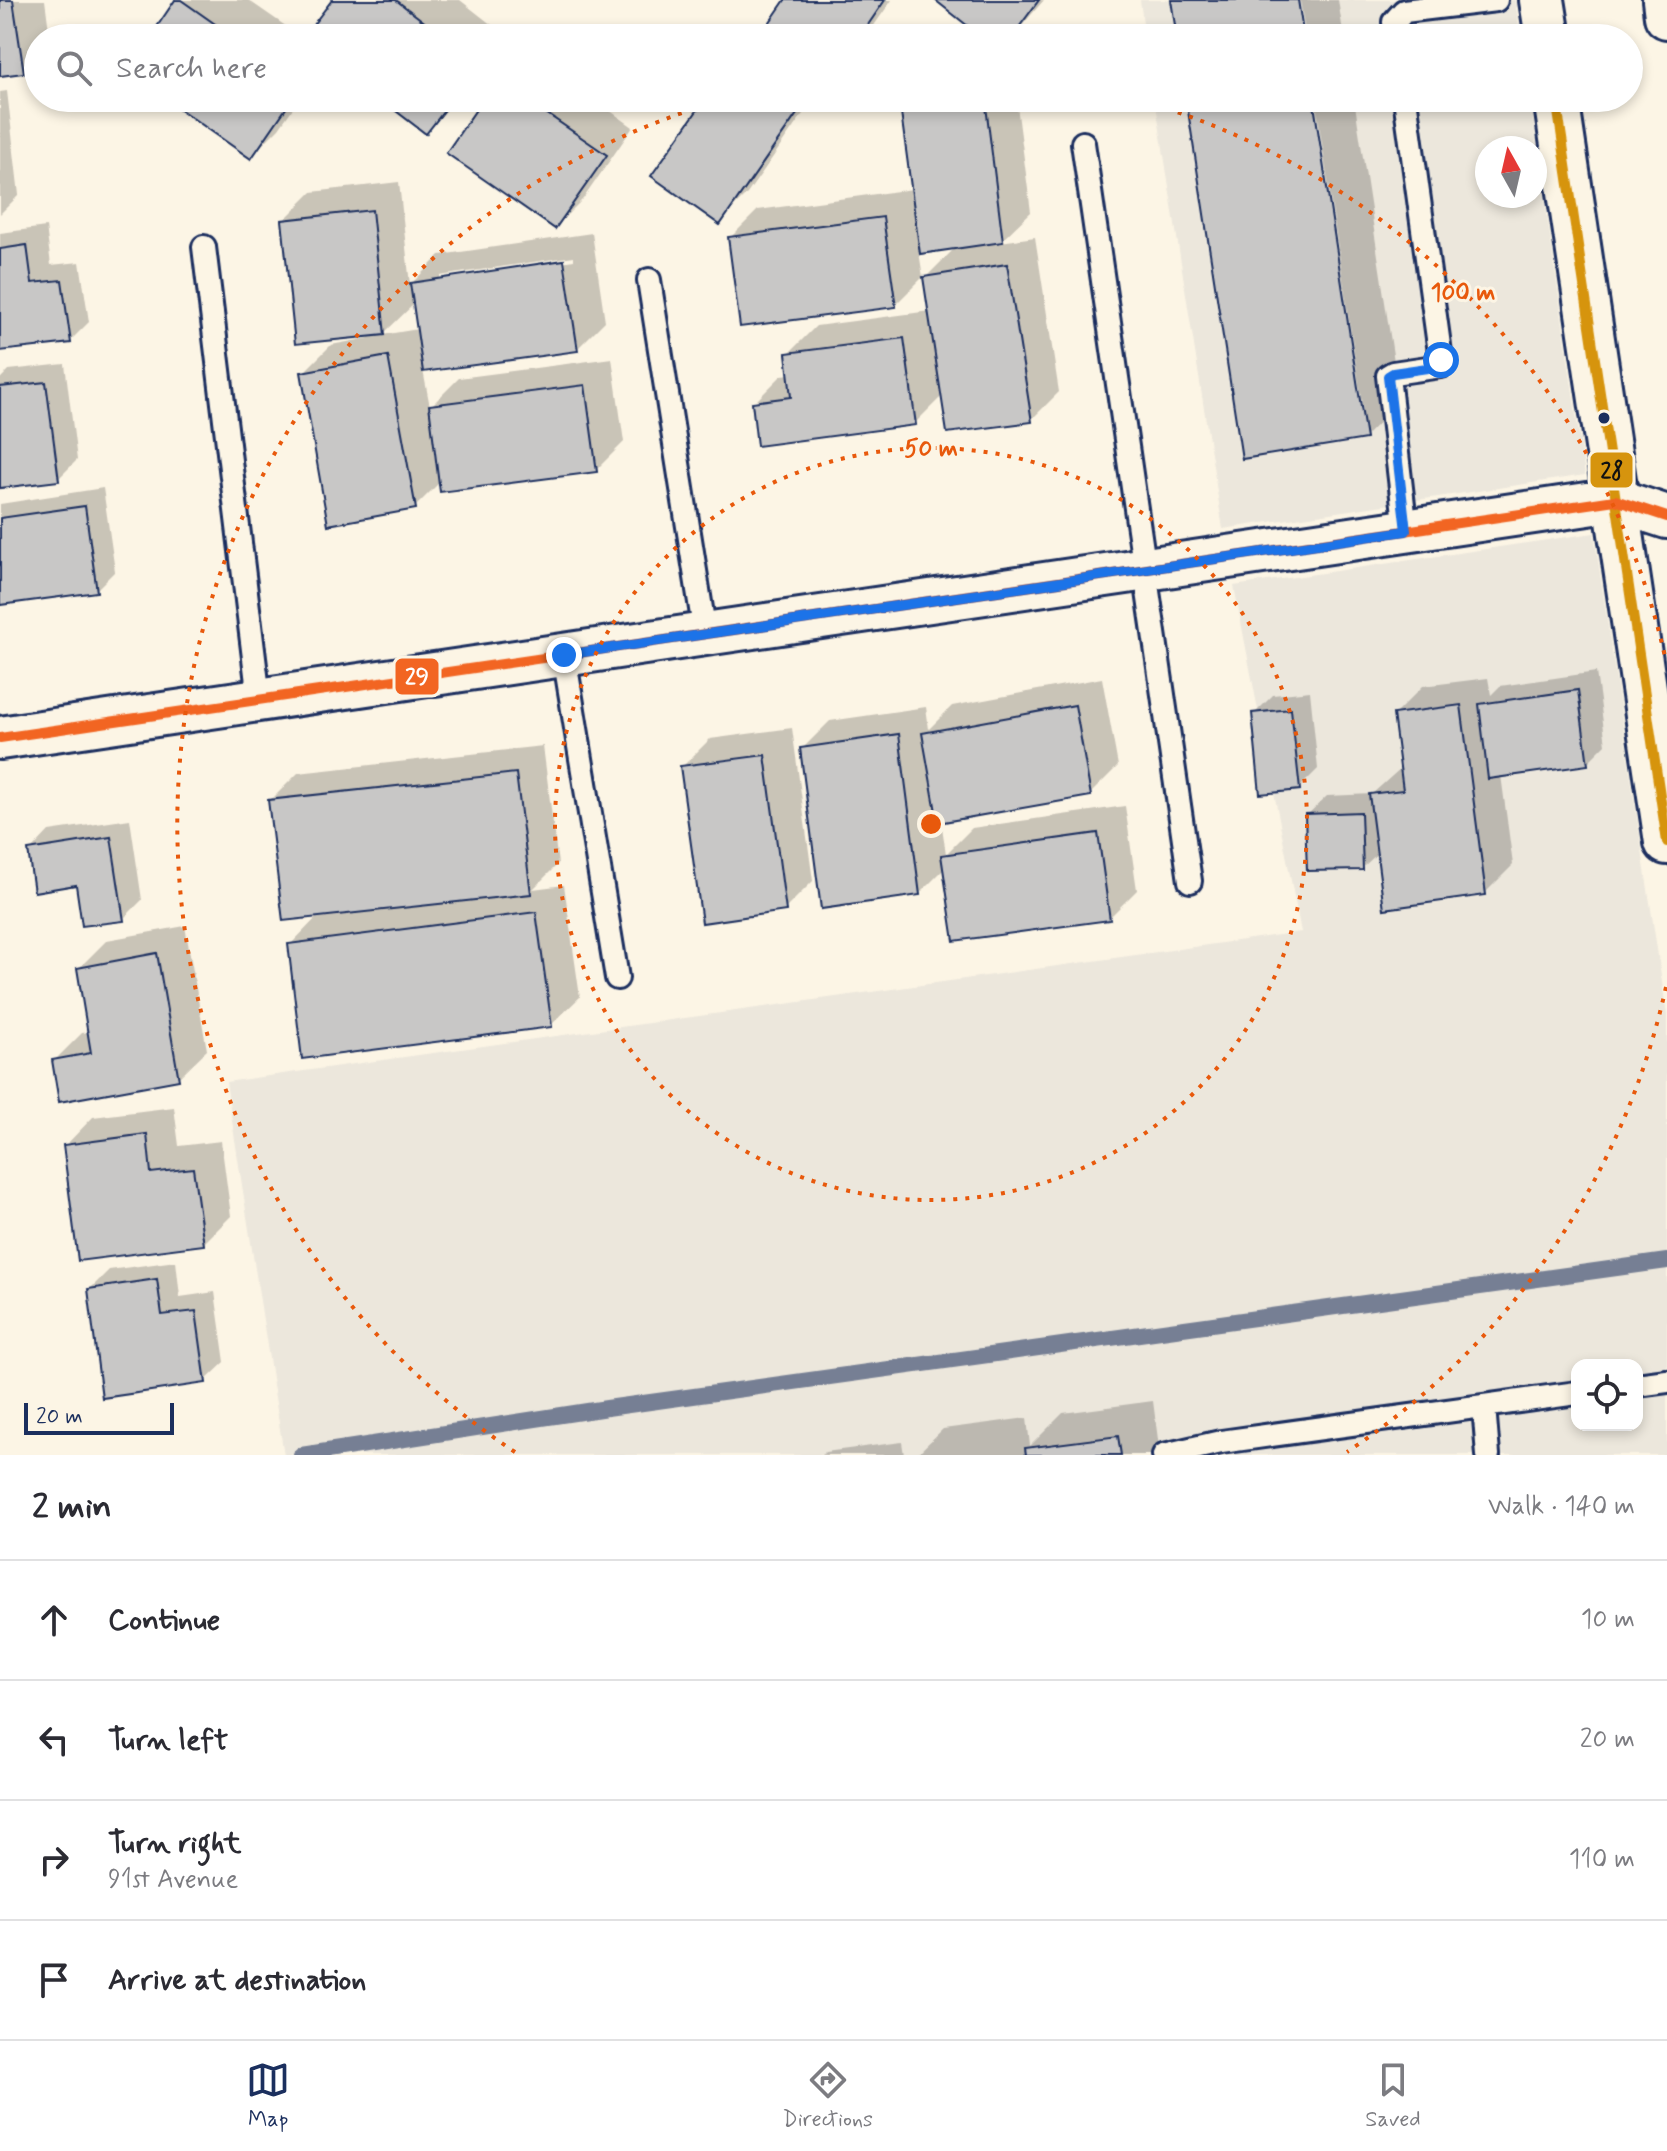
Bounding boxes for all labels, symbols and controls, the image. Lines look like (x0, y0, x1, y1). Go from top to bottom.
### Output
search box (24, 24, 1643, 112)
icon: search (52, 46, 96, 90)
text: Search here (116, 49, 267, 88)
north arrow (1475, 136, 1547, 208)
text: 100 m (1431, 278, 1495, 309)
route start (1423, 342, 1459, 378)
unlabelled marker (1596, 410, 1612, 426)
text: 50 m (904, 434, 958, 465)
line badge: 28 (1589, 451, 1634, 489)
text: 28 (1601, 458, 1623, 486)
route end (546, 637, 582, 673)
line badge: 29 (394, 657, 440, 696)
text: 29 (405, 664, 429, 692)
centre of rings (917, 810, 945, 838)
map controls (1571, 1359, 1643, 1431)
button: locate (1571, 1359, 1643, 1431)
scale bar (24, 1399, 174, 1435)
text: 20 m (36, 1403, 83, 1431)
text: 2 min (32, 1485, 112, 1530)
text: Walk · 140 m (1488, 1490, 1635, 1524)
icon: ahead (32, 1598, 76, 1642)
text: Continue (108, 1601, 220, 1640)
text: 10 m (1581, 1603, 1635, 1637)
icon: left (32, 1718, 76, 1762)
text: Turn left (108, 1721, 228, 1760)
text: 20 m (1580, 1723, 1635, 1757)
text: Turn right (108, 1824, 241, 1863)
icon: right (32, 1838, 76, 1882)
text: 110 m (1569, 1843, 1635, 1877)
text: 91st Avenue (108, 1863, 238, 1897)
icon: arrive (32, 1958, 76, 2002)
text: Arrive at destination (108, 1961, 366, 2000)
tab: Map (246, 2058, 290, 2134)
tab: Directions (782, 2058, 873, 2134)
tab: Saved (1365, 2058, 1421, 2134)

